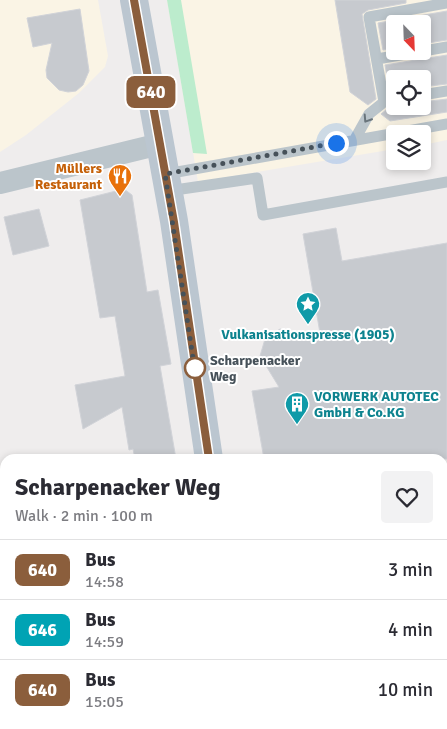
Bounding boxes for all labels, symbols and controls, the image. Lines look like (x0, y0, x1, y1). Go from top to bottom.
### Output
north arrow (386, 15, 431, 60)
map controls (386, 15, 431, 170)
button: locate (386, 70, 431, 115)
line badge: 640 (122, 76, 180, 108)
text: 640 (136, 81, 166, 103)
one-way arrow (364, 113, 373, 123)
button: layers (386, 125, 431, 170)
your location (324, 131, 349, 156)
place label: Müllers Restaurant (35, 160, 103, 193)
restaurant icon: Müllers Restaurant (107, 163, 133, 197)
place icon: Vulkanisationspresse (1905) (295, 291, 321, 325)
place label: Vulkanisationspresse (1905) (221, 326, 395, 343)
place label: Scharpenacker Weg (210, 352, 301, 385)
marker: Scharpenacker Weg (184, 357, 206, 379)
place label: VORWERK AUTOTEC GmbH & Co.KG (314, 388, 439, 421)
building icon: VORWERK AUTOTEC GmbH & Co.KG (284, 391, 310, 425)
button: heart (381, 471, 433, 523)
text: Scharpenacker Weg (15, 472, 221, 502)
text: Walk · 2 min · 100 m (15, 506, 153, 526)
text: Bus (85, 548, 116, 572)
text: 3 min (388, 558, 433, 582)
text: 640 (28, 559, 57, 581)
text: 14:58 (85, 572, 124, 592)
text: Bus (85, 608, 116, 632)
text: 4 min (388, 618, 433, 642)
text: 646 (28, 619, 57, 641)
text: 14:59 (85, 632, 124, 652)
text: Bus (85, 668, 116, 692)
text: 10 min (378, 678, 433, 702)
text: 640 (28, 679, 57, 701)
text: 15:05 (85, 692, 124, 712)

